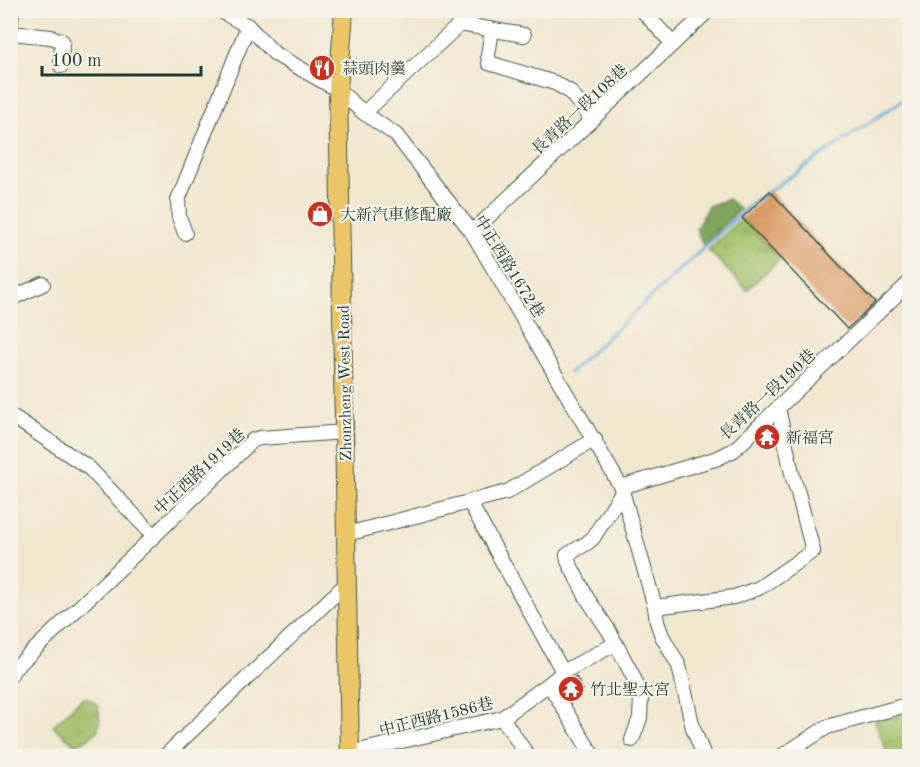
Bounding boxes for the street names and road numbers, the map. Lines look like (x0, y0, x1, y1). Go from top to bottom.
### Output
street label: 長青路一段108巷 (528, 61, 631, 159)
street label: 中正西路1672巷 (470, 212, 548, 321)
street label: Zhonzheng West Road (337, 305, 355, 461)
street label: 長青路一段190巷 (716, 346, 819, 444)
street label: 中正西路1919巷 (151, 425, 249, 518)
street label: 中正西路1586巷 (377, 694, 495, 740)

